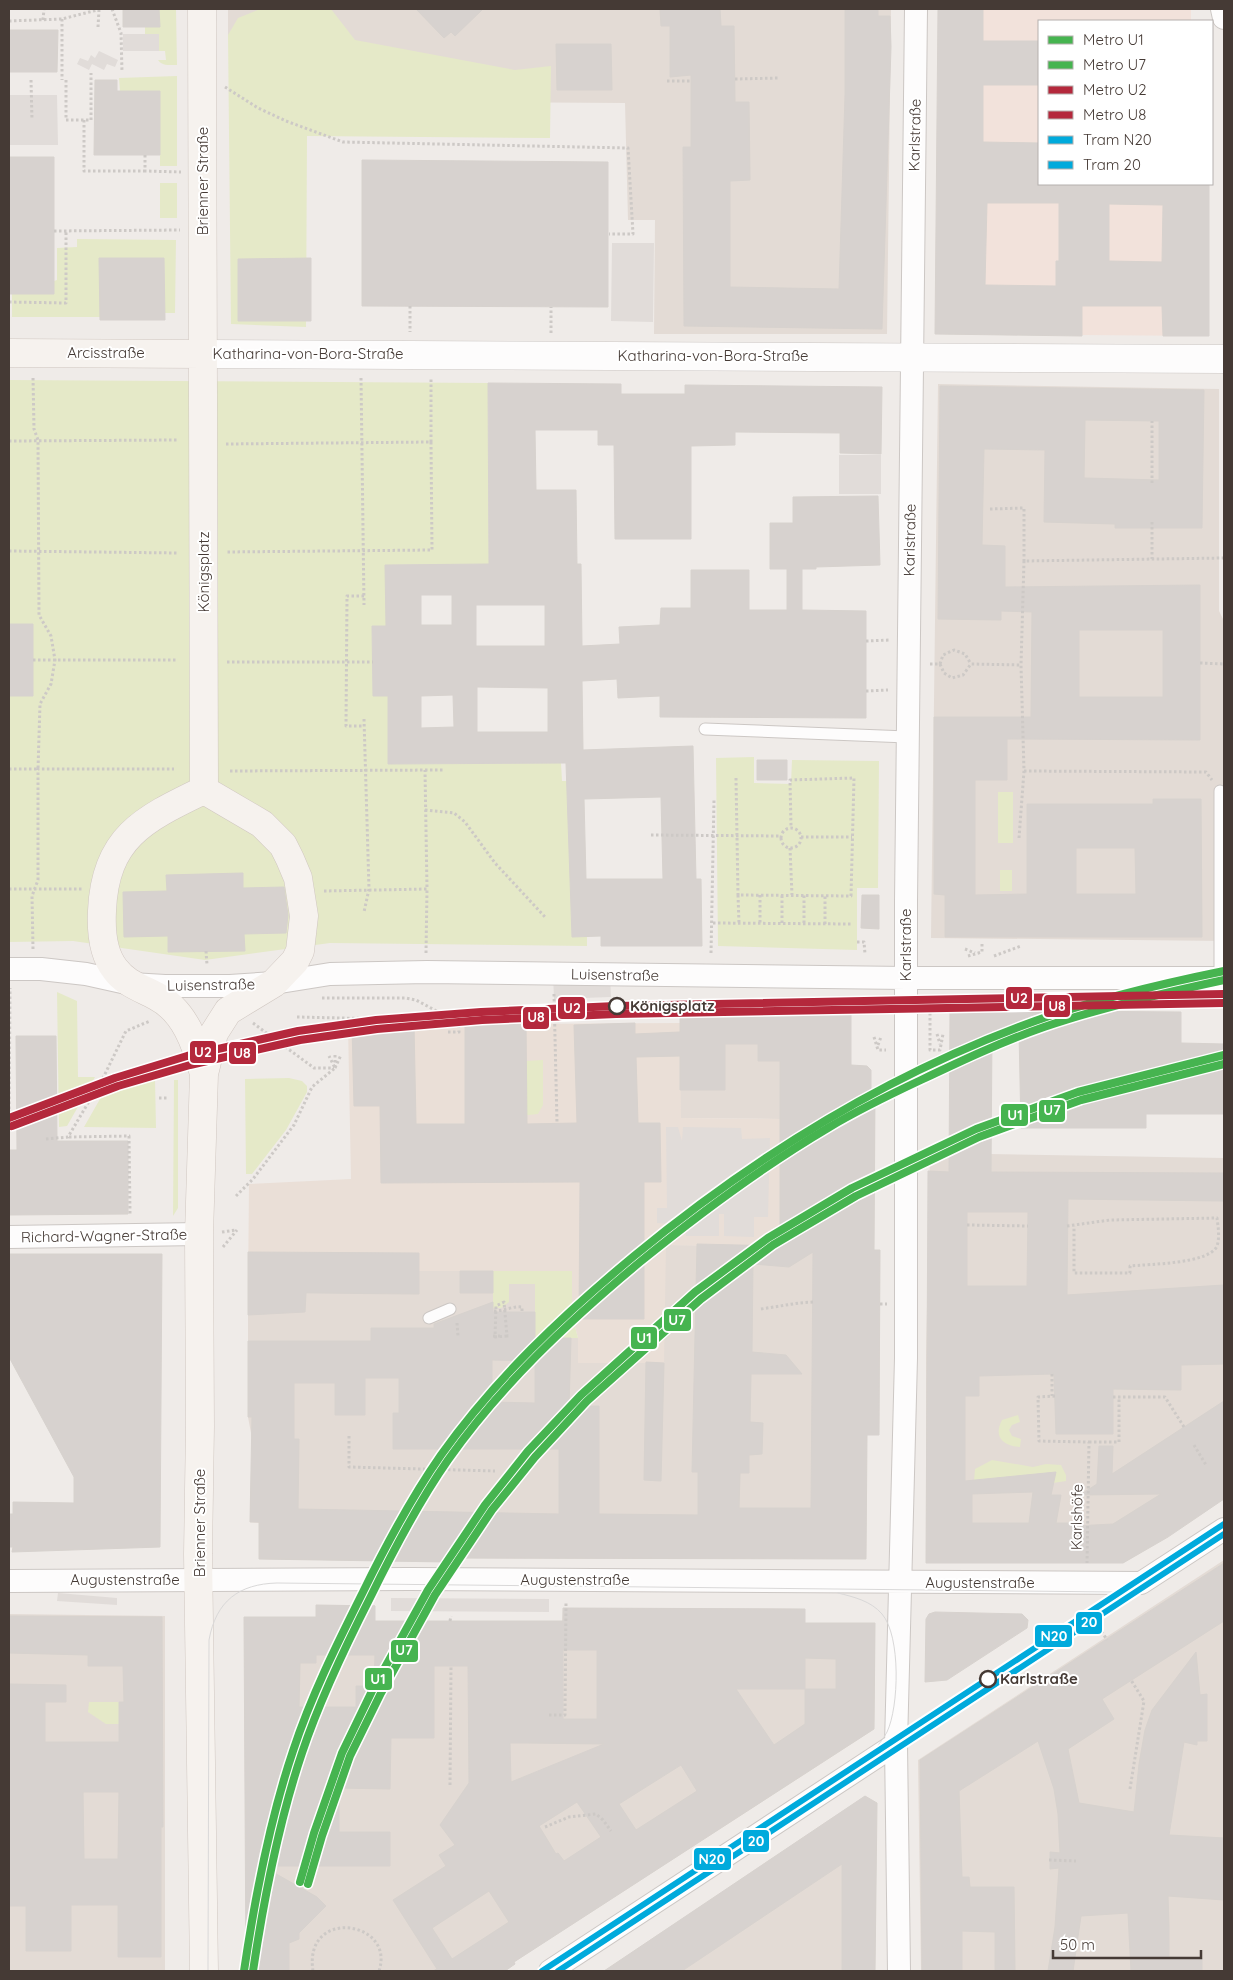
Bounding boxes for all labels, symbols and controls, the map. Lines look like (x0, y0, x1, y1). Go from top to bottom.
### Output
legend (1038, 20, 1213, 185)
text: Metro U1 (1083, 30, 1144, 49)
text: Metro U7 (1083, 55, 1146, 74)
text: Metro U2 (1083, 80, 1147, 99)
street label: Karlstraße (904, 98, 925, 172)
text: Metro U8 (1083, 105, 1146, 124)
street label: Brienner Straße (193, 127, 212, 235)
text: Tram N20 (1083, 130, 1152, 149)
text: Tram 20 (1083, 155, 1141, 174)
street label: Arcisstraße (67, 343, 145, 362)
street label: Katharina-von-Bora-Straße (212, 344, 404, 363)
street label: Katharina-von-Bora-Straße (617, 346, 809, 365)
street label: Karlstraße (899, 503, 920, 577)
street label: Königsplatz (194, 531, 213, 613)
street label: Karlstraße (896, 909, 915, 981)
street label: Luisenstraße (571, 964, 659, 985)
street label: Luisenstraße (167, 974, 255, 995)
line badge: U2 (1005, 986, 1033, 1010)
text: U2 (1010, 989, 1028, 1007)
line badge: U8 (1043, 994, 1071, 1018)
line badge: U2 (557, 996, 586, 1020)
place label: Königsplatz (630, 996, 715, 1015)
marker: Königsplatz (608, 997, 626, 1015)
text: U8 (1048, 997, 1066, 1015)
text: U2 (563, 999, 581, 1017)
line badge: U8 (522, 1006, 550, 1030)
text: U8 (527, 1008, 545, 1026)
line badge: U2 (189, 1040, 217, 1064)
line badge: U8 (228, 1041, 257, 1065)
text: U2 (194, 1043, 212, 1061)
text: U8 (233, 1044, 251, 1062)
line badge: U7 (1038, 1099, 1066, 1123)
text: U7 (1043, 1101, 1061, 1119)
line badge: U1 (1000, 1103, 1029, 1127)
text: U1 (1007, 1106, 1023, 1124)
street label: Richard-Wagner-Straße (21, 1225, 187, 1246)
line badge: U7 (663, 1308, 692, 1332)
text: U7 (668, 1311, 686, 1329)
line badge: U1 (630, 1326, 658, 1350)
text: U1 (636, 1329, 652, 1347)
street label: Brienner Straße (190, 1469, 209, 1577)
street label: Karlshöfe (1066, 1484, 1087, 1550)
street label: Augustenstraße (70, 1570, 180, 1589)
street label: Augustenstraße (520, 1570, 630, 1589)
street label: Augustenstraße (925, 1573, 1035, 1592)
line badge: 20 (1075, 1611, 1103, 1635)
text: 20 (1081, 1613, 1098, 1631)
line badge: N20 (1034, 1624, 1073, 1648)
text: N20 (1041, 1627, 1068, 1645)
line badge: U7 (390, 1639, 419, 1663)
text: U7 (395, 1641, 413, 1659)
line badge: U1 (364, 1667, 393, 1691)
place label: Karlstraße (1000, 1669, 1078, 1688)
text: U1 (370, 1670, 386, 1688)
marker: Karlstraße (979, 1670, 997, 1688)
line badge: 20 (742, 1829, 770, 1853)
text: 20 (748, 1832, 765, 1850)
line badge: N20 (693, 1847, 732, 1871)
text: N20 (699, 1850, 726, 1868)
scale bar (1053, 1928, 1200, 1960)
text: 50 m (1060, 1935, 1095, 1954)

